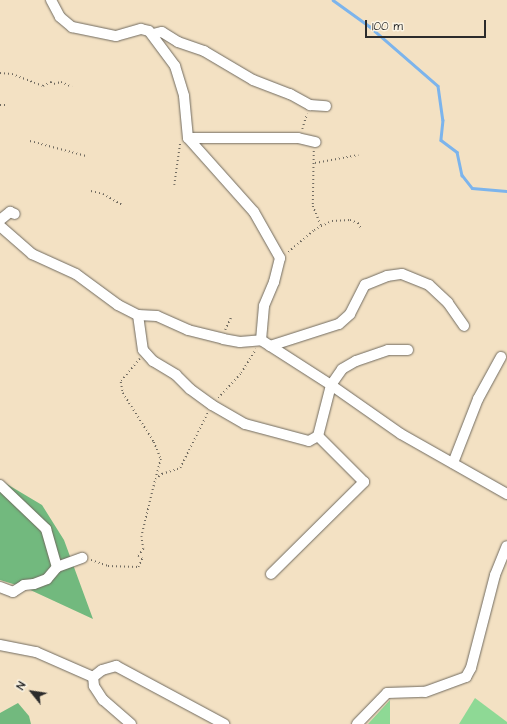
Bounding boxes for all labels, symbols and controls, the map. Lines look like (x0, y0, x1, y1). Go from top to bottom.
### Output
scale bar (367, 12, 488, 38)
text: 100 m (372, 18, 403, 35)
north arrow (12, 672, 52, 712)
text: N (13, 679, 29, 692)

